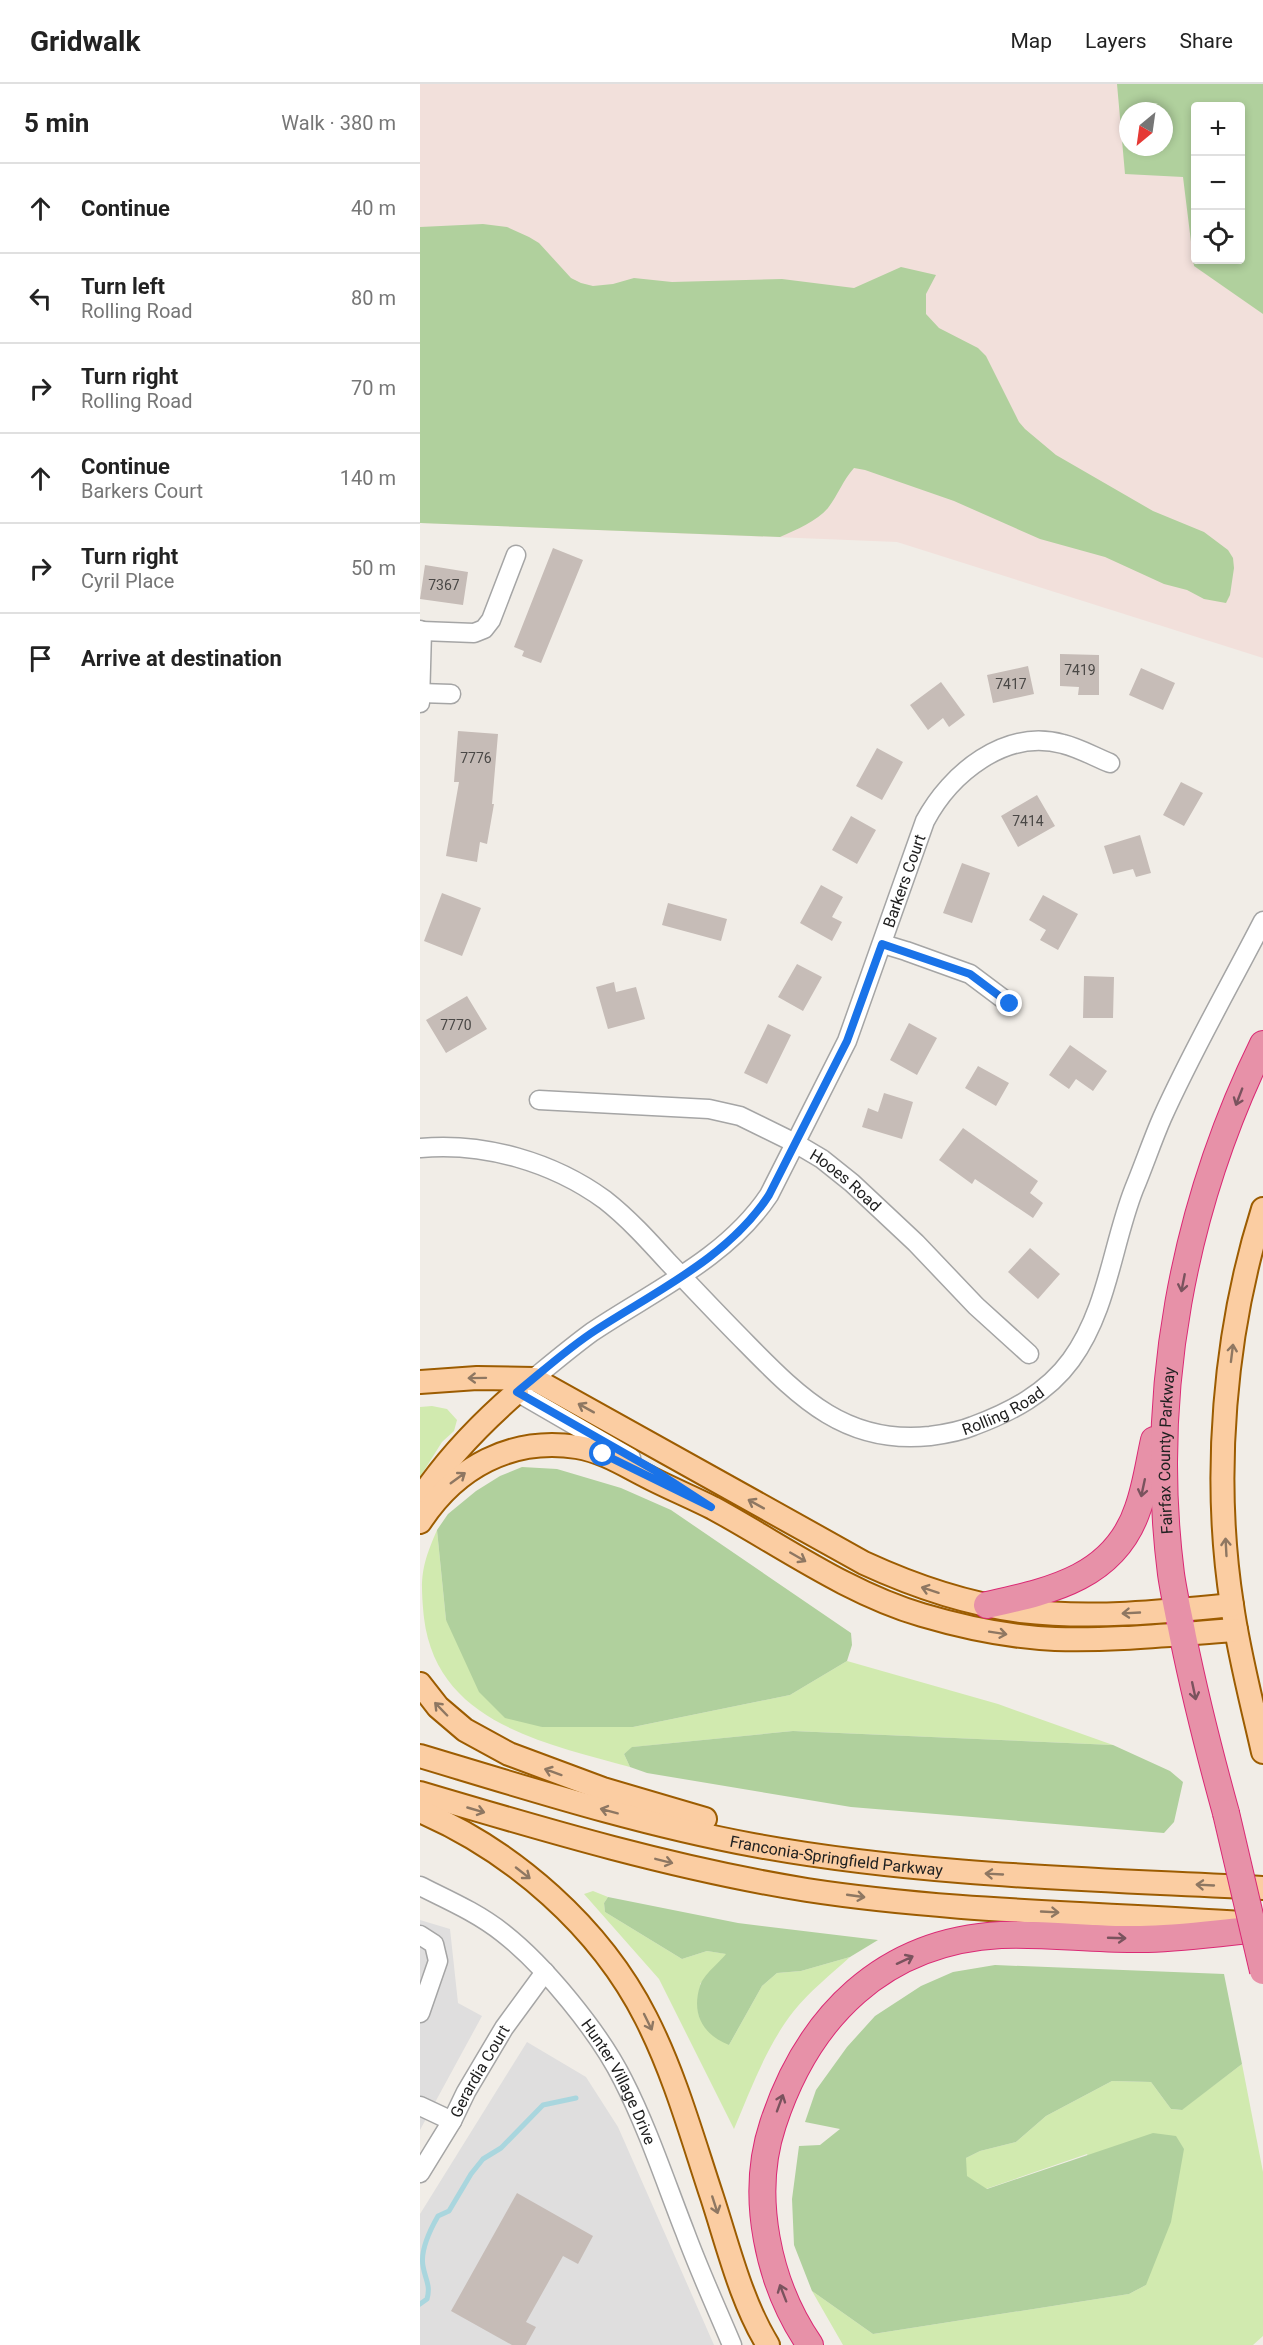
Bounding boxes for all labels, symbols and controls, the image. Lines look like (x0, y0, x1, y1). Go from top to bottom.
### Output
text: Gridwalk (30, 25, 140, 58)
text: Map (1010, 29, 1052, 53)
text: Layers (1085, 29, 1146, 53)
text: Share (1179, 29, 1233, 53)
north arrow (1119, 102, 1173, 156)
map controls (1191, 102, 1245, 264)
button: + (1191, 102, 1245, 156)
text: 5 min (24, 108, 89, 138)
text: Walk · 380 m (281, 111, 396, 135)
button: − (1191, 156, 1245, 210)
icon: ahead (24, 192, 57, 225)
text: Continue (81, 196, 170, 221)
text: 40 m (351, 196, 396, 220)
button: locate (1191, 210, 1245, 264)
text: Turn left (81, 274, 165, 299)
icon: left (24, 282, 57, 315)
text: 80 m (351, 286, 396, 310)
text: Rolling Road (81, 299, 192, 323)
text: Turn right (81, 364, 178, 389)
icon: right (24, 372, 57, 405)
text: 70 m (351, 376, 396, 400)
text: Rolling Road (81, 389, 192, 413)
text: Continue (81, 454, 170, 479)
icon: ahead (24, 462, 57, 495)
text: 140 m (340, 466, 396, 490)
text: Barkers Court (81, 479, 203, 503)
text: Turn right (81, 544, 178, 569)
icon: right (24, 552, 57, 585)
text: 50 m (351, 556, 396, 580)
text: Cyril Place (81, 569, 174, 593)
house number: 7367 (428, 577, 460, 593)
icon: arrive (24, 642, 57, 675)
text: Arrive at destination (81, 646, 282, 671)
house number: 7419 (1064, 662, 1096, 678)
house number: 7417 (995, 676, 1027, 692)
house number: 7776 (460, 750, 492, 766)
house number: 7414 (1012, 813, 1044, 829)
street label: Barkers Court (879, 832, 930, 930)
route end (996, 990, 1022, 1016)
house number: 7770 (440, 1017, 472, 1033)
one-way arrow (1233, 1087, 1244, 1106)
street label: Hooes Road (806, 1145, 885, 1215)
one-way arrow (1177, 1273, 1188, 1293)
one-way arrow (1227, 1343, 1238, 1363)
street label: Fairfax County Parkway (1155, 1366, 1179, 1535)
one-way arrow (467, 1373, 487, 1384)
street label: Rolling Road (960, 1383, 1048, 1439)
one-way arrow (578, 1402, 595, 1414)
route start (589, 1440, 615, 1466)
one-way arrow (450, 1472, 466, 1485)
one-way arrow (1137, 1478, 1149, 1497)
one-way arrow (748, 1498, 765, 1510)
one-way arrow (1220, 1538, 1231, 1558)
one-way arrow (789, 1552, 807, 1563)
one-way arrow (921, 1584, 940, 1595)
one-way arrow (1122, 1607, 1142, 1618)
one-way arrow (988, 1628, 1008, 1639)
one-way arrow (1189, 1681, 1200, 1700)
one-way arrow (433, 1702, 448, 1717)
one-way arrow (544, 1766, 563, 1777)
one-way arrow (466, 1805, 485, 1816)
one-way arrow (600, 1805, 619, 1816)
street label: Franconia-Springfield Parkway (728, 1832, 944, 1880)
one-way arrow (654, 1856, 673, 1868)
one-way arrow (515, 1867, 531, 1880)
one-way arrow (985, 1868, 1005, 1879)
one-way arrow (1195, 1879, 1215, 1890)
one-way arrow (846, 1891, 865, 1902)
one-way arrow (1040, 1906, 1060, 1917)
one-way arrow (1106, 1933, 1126, 1944)
one-way arrow (895, 1954, 913, 1965)
one-way arrow (642, 2012, 654, 2030)
street label: Hunter Village Drive (577, 2015, 660, 2147)
street label: Gerardia Court (446, 2022, 514, 2121)
one-way arrow (776, 2094, 787, 2113)
one-way arrow (710, 2195, 721, 2213)
one-way arrow (777, 2284, 788, 2303)

